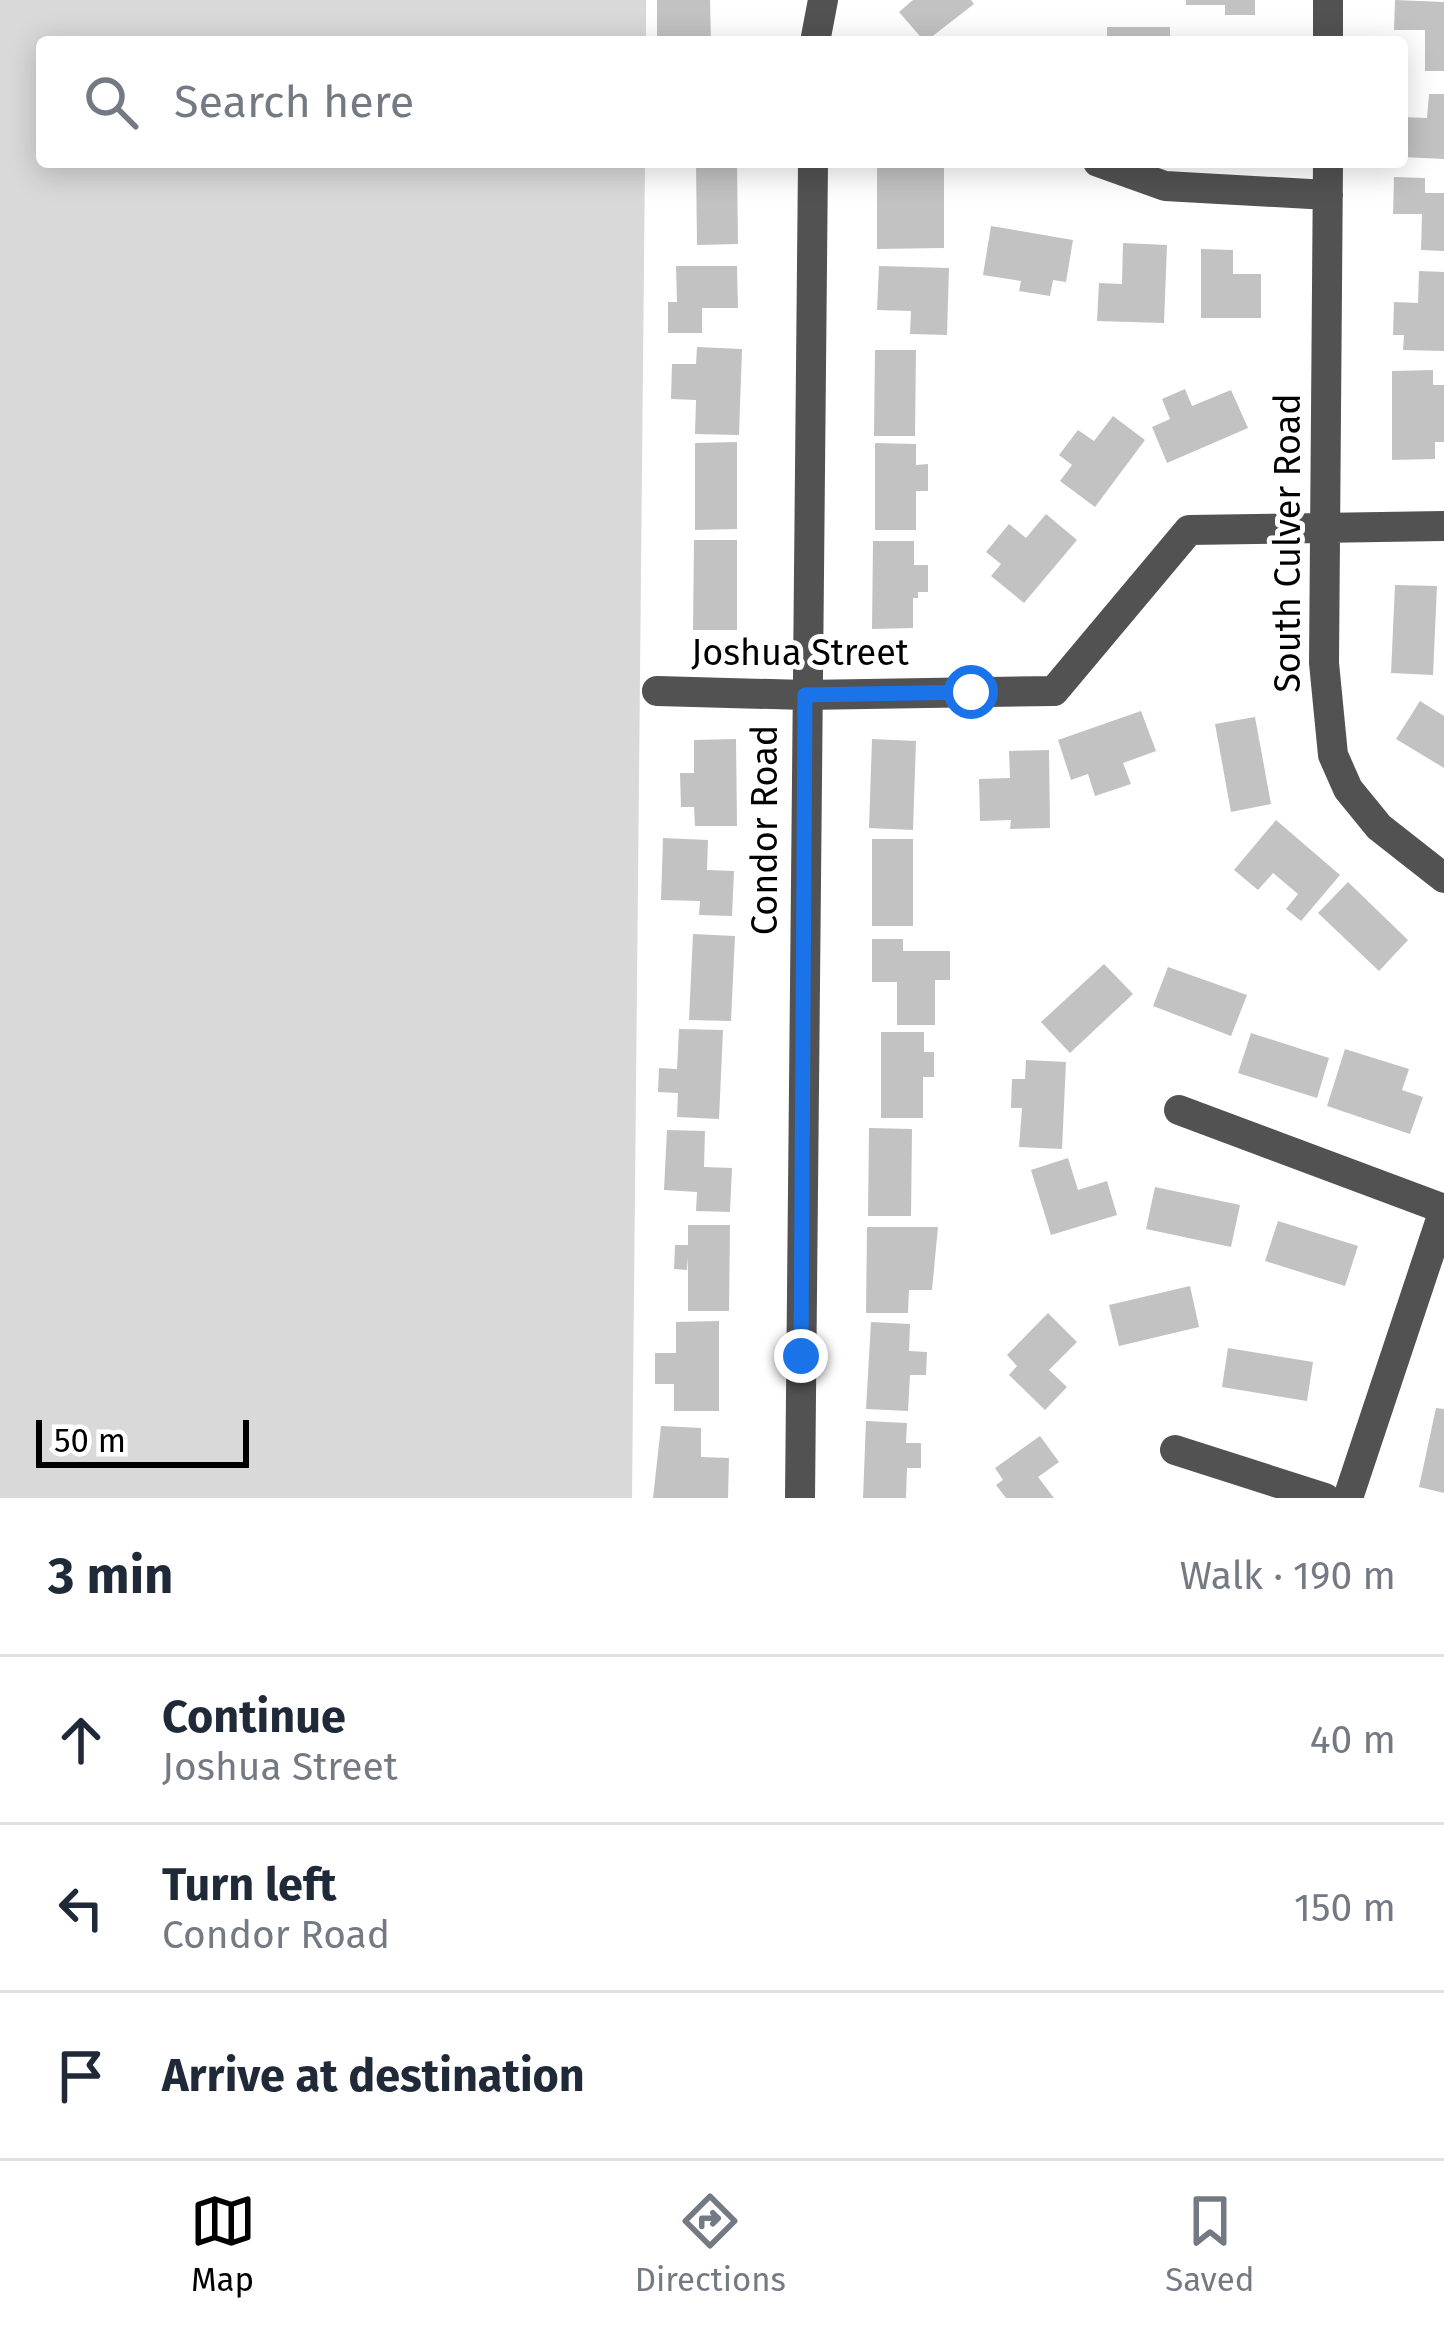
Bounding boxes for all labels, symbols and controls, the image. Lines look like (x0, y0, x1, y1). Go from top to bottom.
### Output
search box (36, 36, 1408, 168)
icon: search (78, 69, 144, 135)
text: Search here (174, 75, 414, 129)
street label: South Culver Road (1266, 393, 1310, 693)
street label: Joshua Street (691, 631, 909, 675)
route start (944, 665, 998, 719)
street label: Condor Road (743, 725, 787, 935)
route end (774, 1329, 828, 1383)
scale bar (36, 1414, 249, 1467)
text: 50 m (54, 1421, 126, 1461)
text: 3 min (48, 1545, 174, 1607)
text: Walk · 190 m (1180, 1553, 1396, 1599)
text: Continue (162, 1690, 346, 1744)
icon: ahead (48, 1707, 114, 1773)
text: 40 m (1310, 1717, 1396, 1763)
text: Joshua Street (162, 1744, 398, 1790)
text: Turn left (162, 1858, 336, 1912)
icon: left (48, 1875, 114, 1941)
text: 150 m (1294, 1885, 1396, 1931)
text: Condor Road (162, 1912, 390, 1958)
icon: arrive (48, 2043, 114, 2109)
text: Arrive at destination (162, 2049, 585, 2103)
tab: Map (190, 2188, 256, 2300)
tab: Directions (635, 2188, 786, 2300)
tab: Saved (1165, 2188, 1254, 2300)

